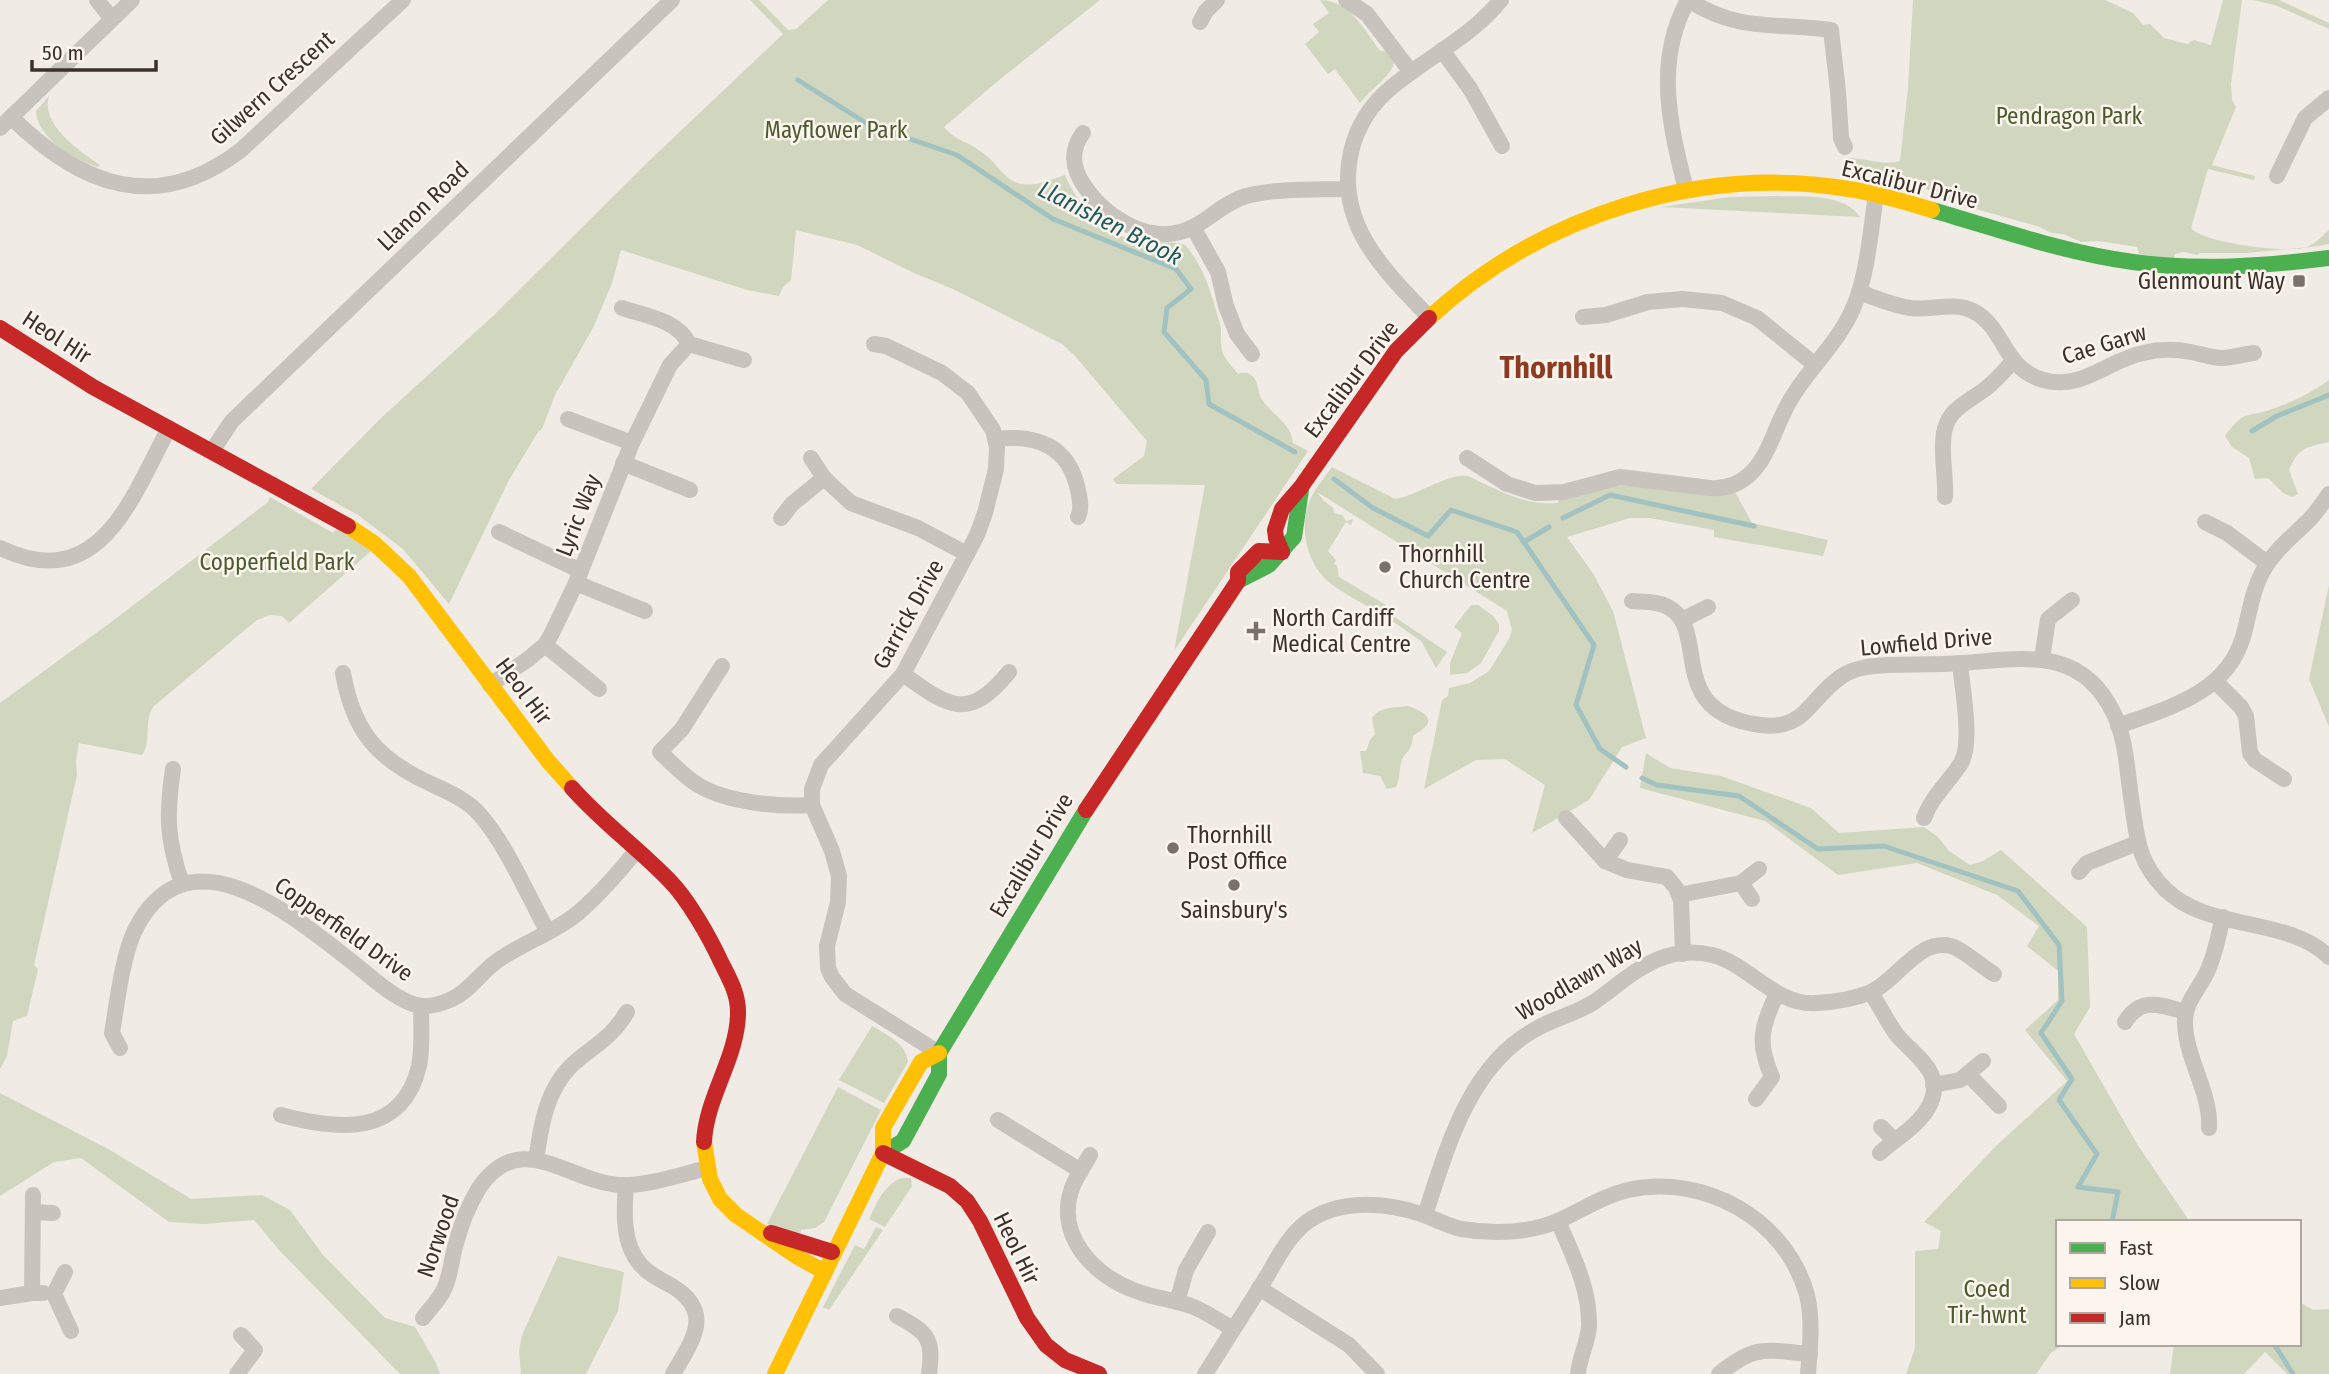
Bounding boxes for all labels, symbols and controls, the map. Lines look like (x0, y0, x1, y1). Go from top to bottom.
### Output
street label: Gilwern Crescent (204, 25, 340, 151)
scale bar (32, 28, 156, 72)
text: 50 m (42, 40, 84, 66)
park label: Pendragon Park (1996, 102, 2142, 130)
park label: Mayflower Park (765, 116, 908, 144)
street label: Excalibur Drive (1839, 154, 1981, 214)
street label: Llanon Road (371, 155, 475, 257)
water label: Llanishen Brook (1033, 175, 1187, 271)
place label: Glenmount Way (2138, 267, 2286, 295)
marker: Glenmount Way (2291, 273, 2307, 289)
street label: Heol Hir (17, 304, 97, 370)
street label: Excalibur Drive (1298, 315, 1404, 443)
street label: Cae Garw (2058, 318, 2150, 370)
district label: Thornhill (1499, 350, 1613, 386)
street label: Lyric Way (550, 469, 607, 560)
place label: Thornhill Church Centre (1399, 540, 1530, 594)
park label: Copperfield Park (199, 548, 355, 576)
street label: Garrick Drive (866, 554, 950, 674)
marker: Thornhill Church Centre (1377, 559, 1393, 575)
place label: North Cardiff Medical Centre (1272, 604, 1411, 658)
marker: North Cardiff Medical Centre (1246, 621, 1266, 641)
street label: Lowfield Drive (1859, 622, 1993, 662)
street label: Heol Hir (490, 652, 558, 730)
street label: Excalibur Drive (983, 788, 1079, 922)
place label: Thornhill Post Office (1187, 821, 1287, 875)
marker: Thornhill Post Office (1165, 840, 1181, 856)
street label: Copperfield Drive (269, 871, 419, 987)
marker: Sainsbury's (1226, 877, 1242, 893)
place label: Sainsbury's (1180, 896, 1288, 924)
street label: Woodlawn Way (1511, 931, 1648, 1026)
street label: Norwood (411, 1191, 465, 1281)
street label: Heol Hir (988, 1207, 1046, 1289)
legend (2056, 1220, 2301, 1346)
text: Fast (2119, 1235, 2153, 1261)
text: Slow (2119, 1270, 2160, 1296)
park label: Coed Tir-hwnt (1947, 1275, 2027, 1329)
text: Jam (2119, 1305, 2151, 1331)

